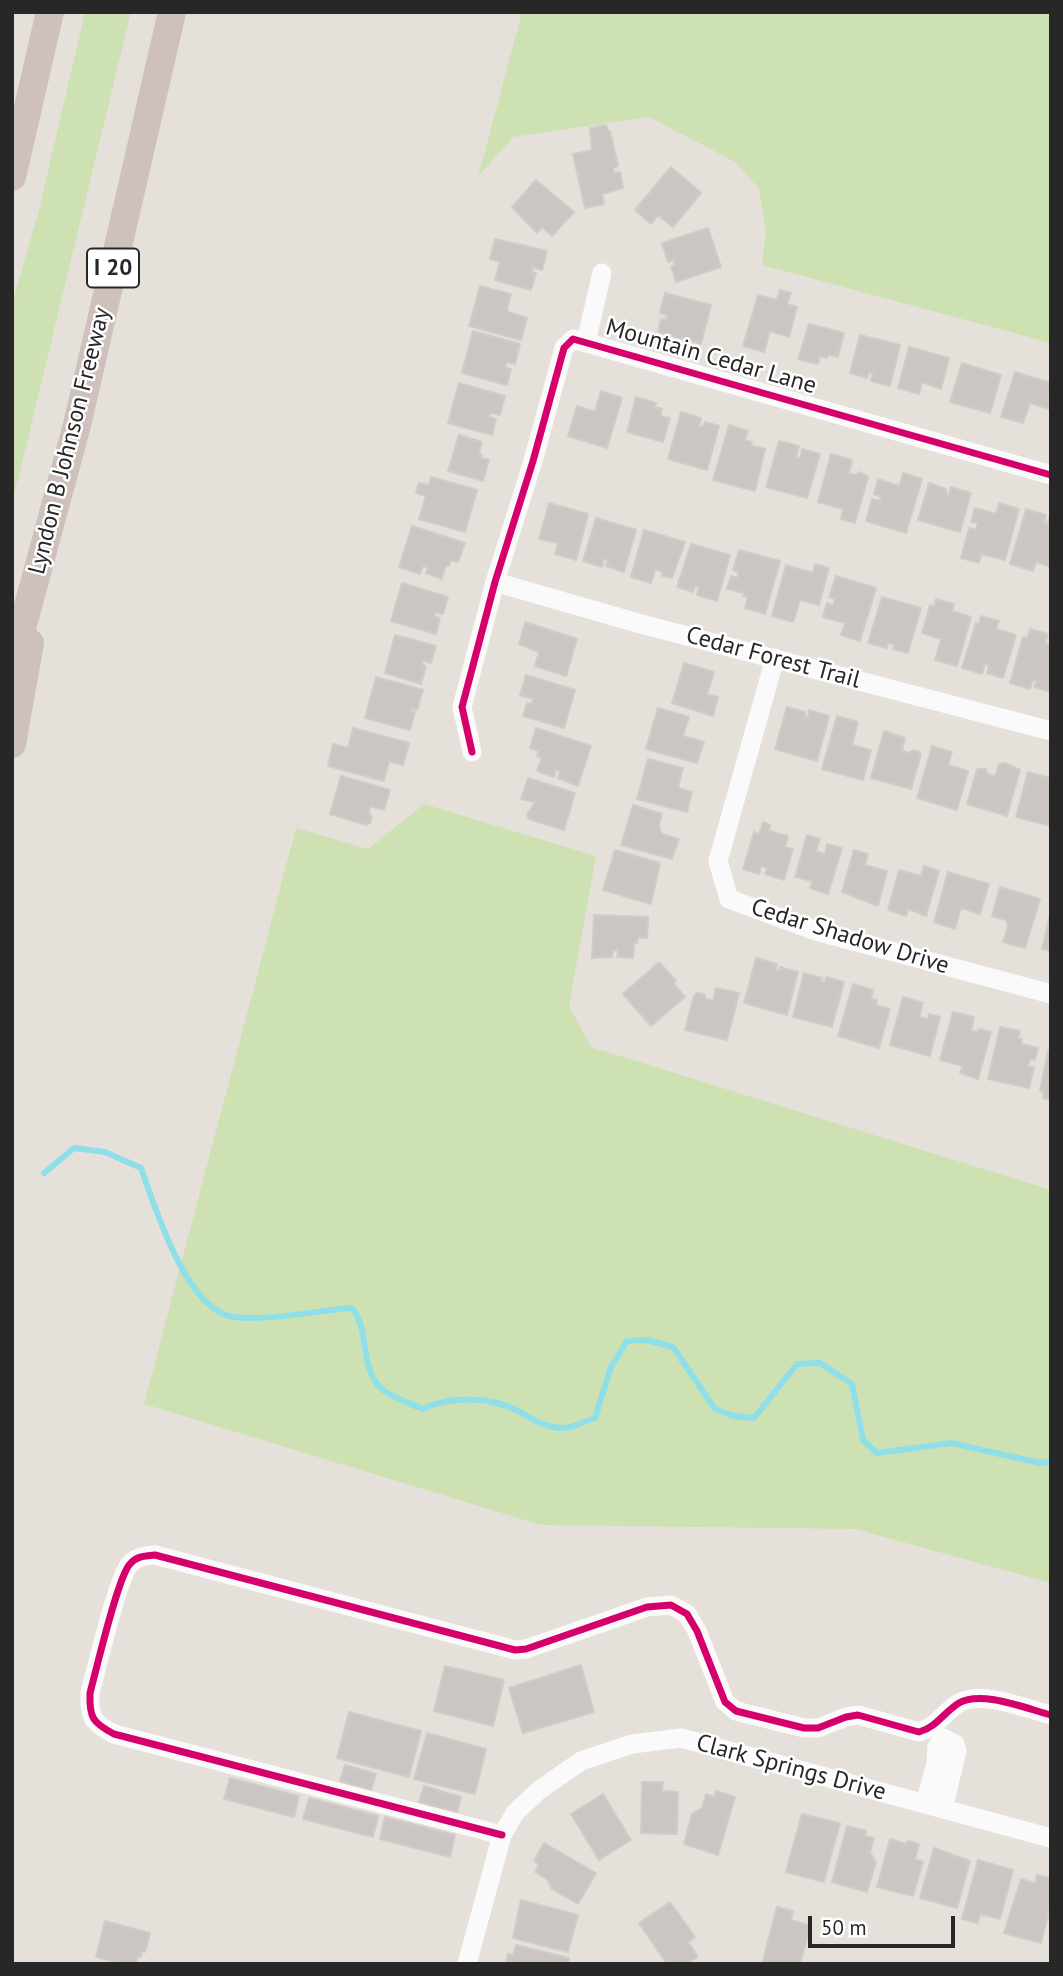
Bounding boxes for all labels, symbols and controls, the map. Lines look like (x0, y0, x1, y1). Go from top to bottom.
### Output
road number: I 20 (87, 248, 139, 288)
street label: Lyndon B Johnson Freeway (23, 305, 117, 577)
street label: Mountain Cedar Lane (602, 313, 820, 401)
street label: Cedar Forest Trail (683, 621, 863, 695)
street label: Cedar Shadow Drive (748, 893, 952, 981)
street label: Clark Springs Drive (693, 1729, 889, 1807)
scale bar (811, 1902, 958, 1946)
text: 50 m (821, 1914, 867, 1941)

